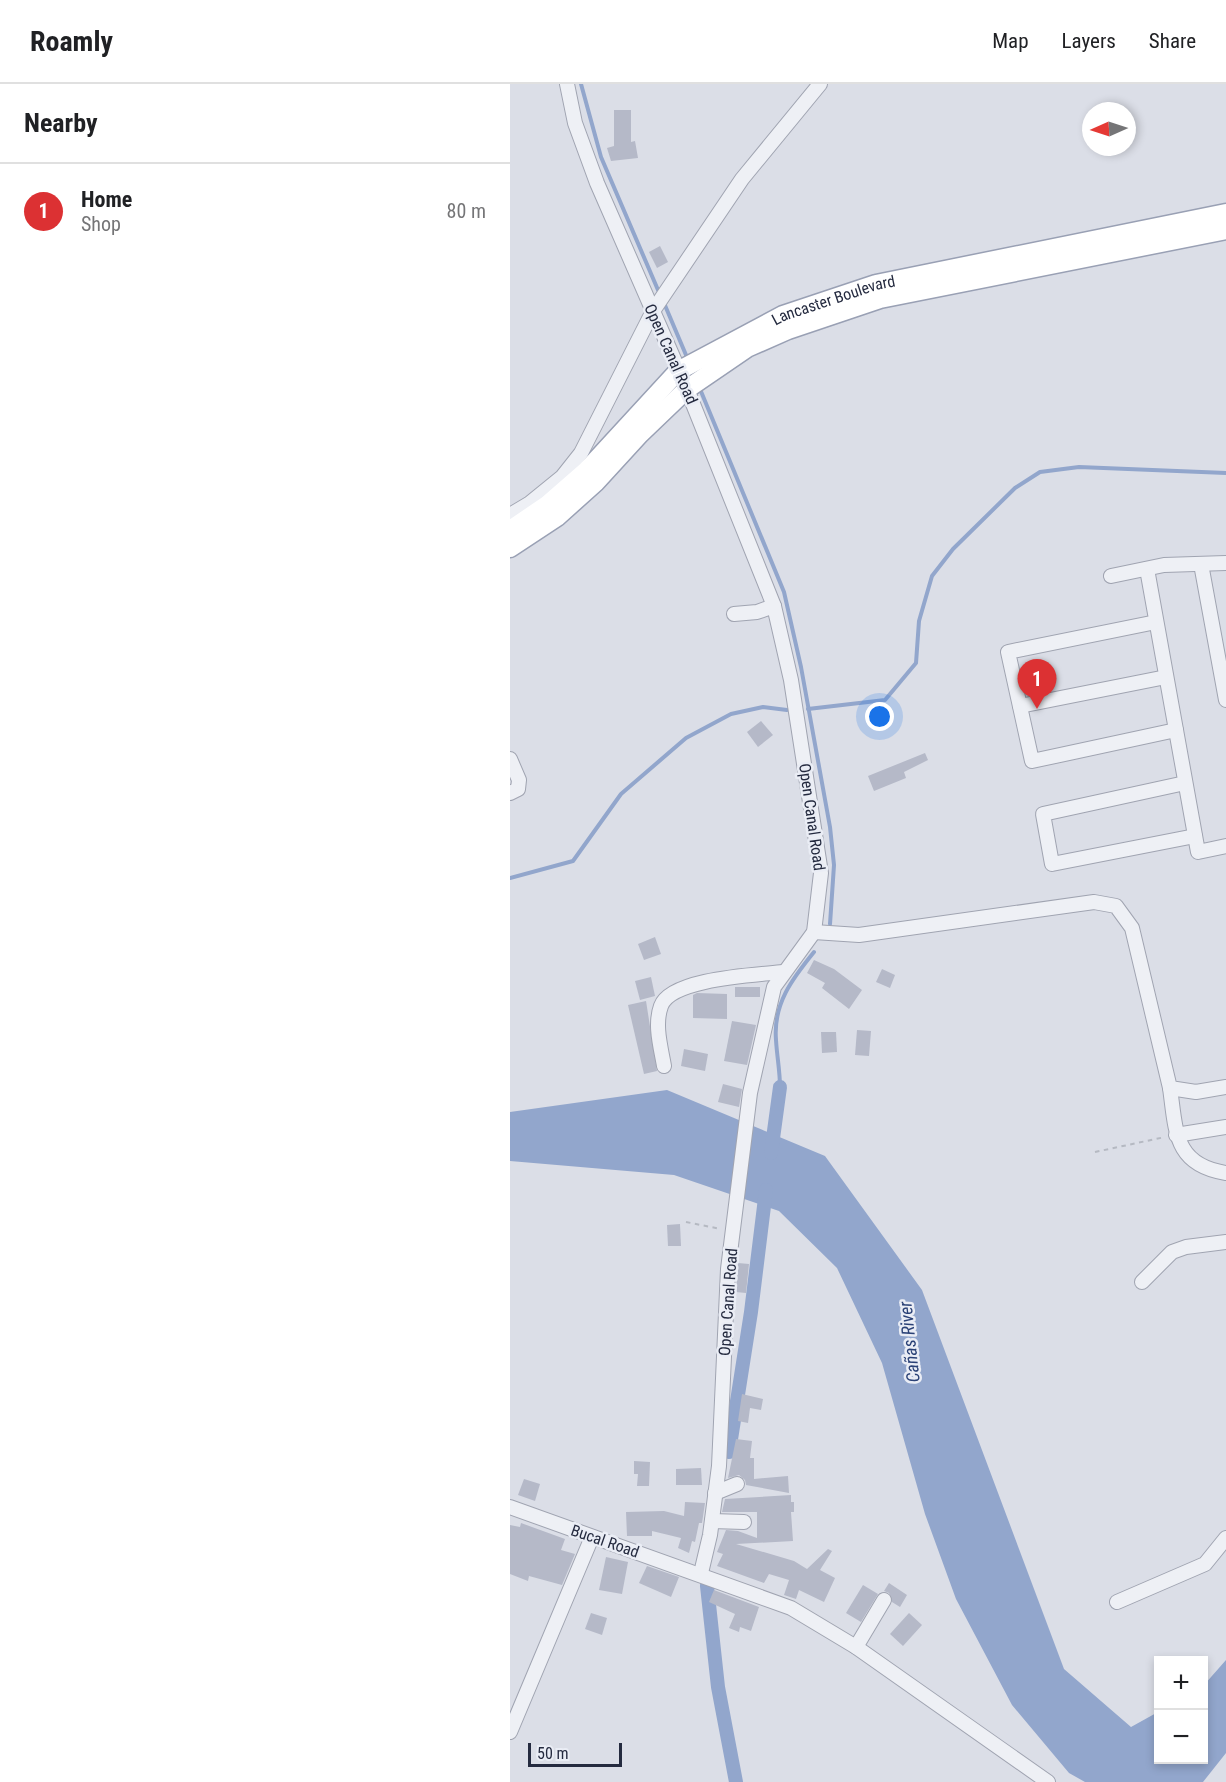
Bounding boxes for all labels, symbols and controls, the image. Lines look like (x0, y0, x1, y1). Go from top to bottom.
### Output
text: Roamly (30, 25, 113, 58)
text: Map (992, 29, 1029, 53)
text: Layers (1062, 29, 1116, 53)
text: Share (1149, 29, 1196, 53)
north arrow (1082, 102, 1136, 156)
text: Nearby (24, 108, 98, 138)
text: Home (81, 187, 132, 212)
text: 1 (38, 199, 49, 223)
text: 80 m (447, 199, 486, 223)
text: Shop (81, 212, 121, 236)
street label: Lancaster Boulevard (768, 271, 897, 329)
street label: Open Canal Road (640, 301, 702, 407)
pin: 1 (1018, 660, 1056, 709)
your location (865, 702, 894, 731)
street label: Open Canal Road (795, 762, 829, 872)
street label: Open Canal Road (715, 1247, 741, 1357)
water label: Cañas River (894, 1300, 924, 1384)
street label: Bucal Road (568, 1520, 642, 1562)
map controls (1154, 1656, 1208, 1764)
button: + (1154, 1656, 1208, 1710)
button: − (1154, 1710, 1208, 1764)
scale bar (528, 1740, 622, 1768)
text: 50 m (537, 1744, 569, 1763)

